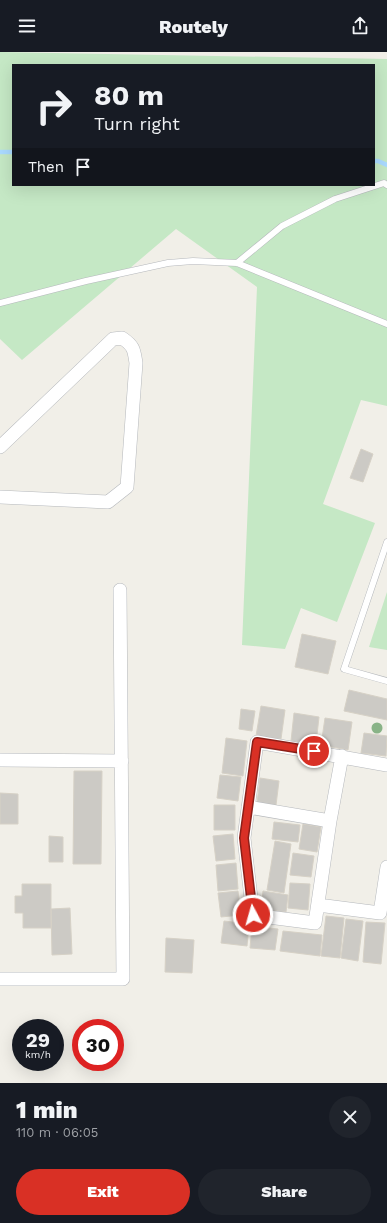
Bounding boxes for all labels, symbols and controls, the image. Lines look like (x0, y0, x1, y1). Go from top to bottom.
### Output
icon: menu (16, 15, 38, 37)
icon: share (349, 15, 371, 37)
text: Routely (159, 16, 228, 37)
text: 80 m (94, 79, 164, 112)
icon: right (28, 80, 80, 132)
text: Turn right (94, 113, 180, 134)
icon: arrive (72, 156, 94, 178)
text: Then (28, 158, 64, 176)
pin (297, 734, 331, 768)
icon: arrive (303, 740, 325, 762)
position arrow (232, 894, 274, 936)
speed limit sign: 30 (72, 1019, 124, 1071)
text: 29 (26, 1028, 50, 1052)
text: km/h (25, 1049, 51, 1060)
text: 1 min (16, 1096, 78, 1124)
button: close (329, 1096, 371, 1138)
text: 110 m · 06:05 (16, 1125, 98, 1140)
button: Exit (16, 1169, 190, 1215)
button: Share (198, 1169, 371, 1215)

